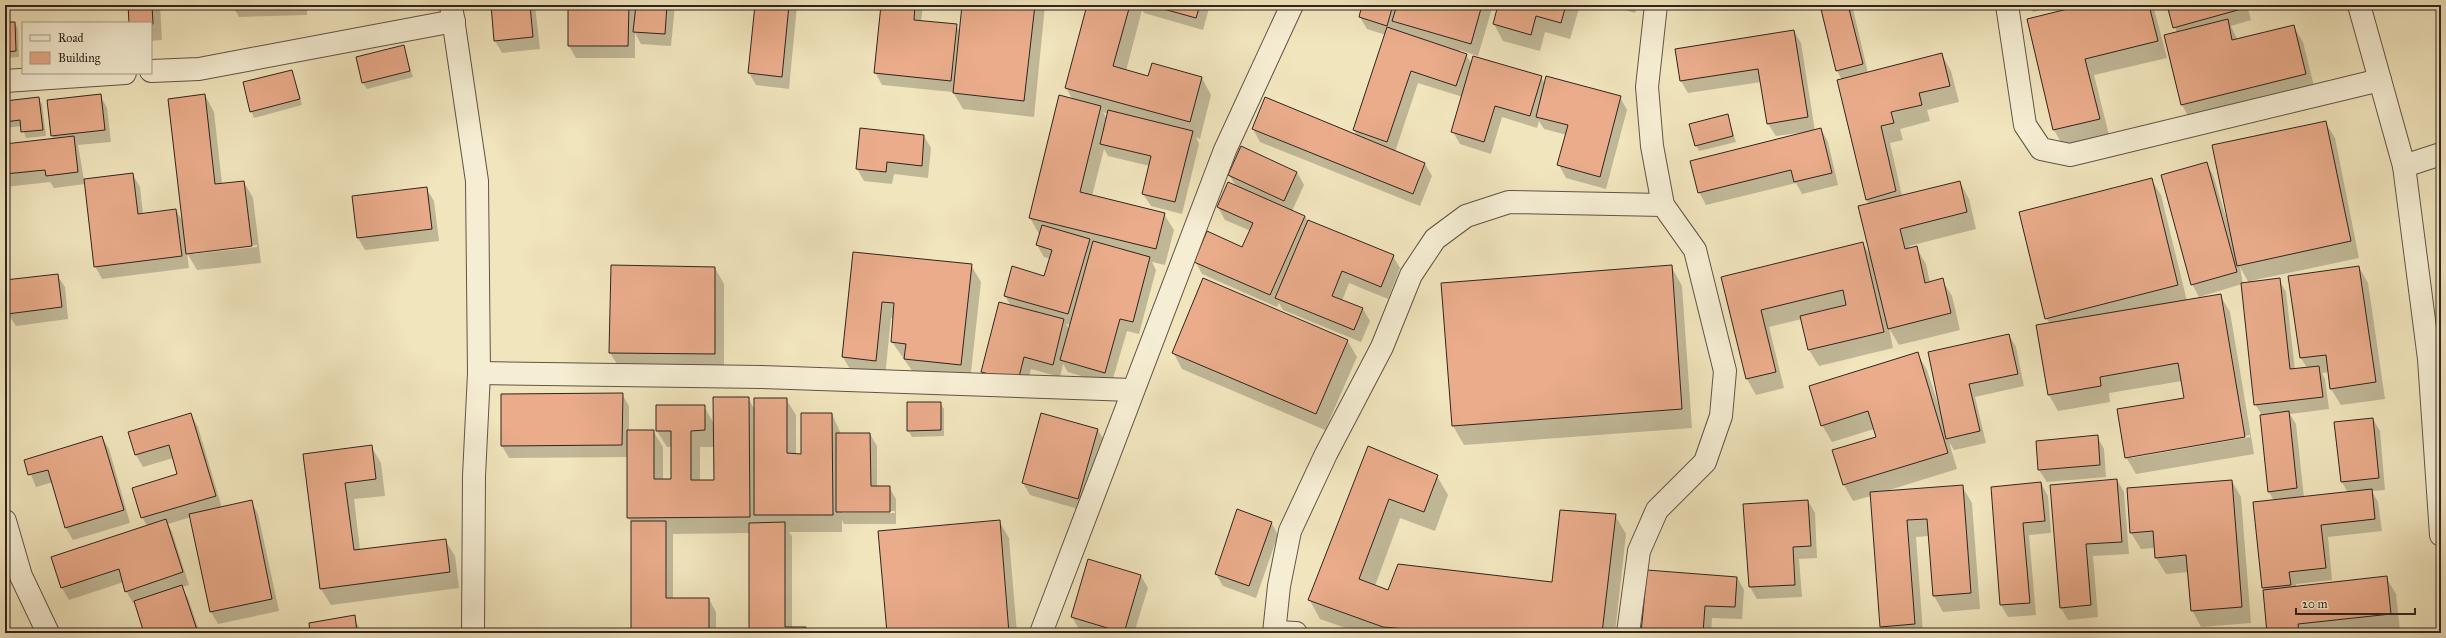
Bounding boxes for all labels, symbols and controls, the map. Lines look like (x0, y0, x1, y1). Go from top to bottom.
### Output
legend (22, 22, 152, 74)
text: Road (58, 31, 84, 45)
text: Building (58, 51, 101, 66)
scale bar (2296, 590, 2415, 616)
text: 20 m (2302, 597, 2328, 611)

